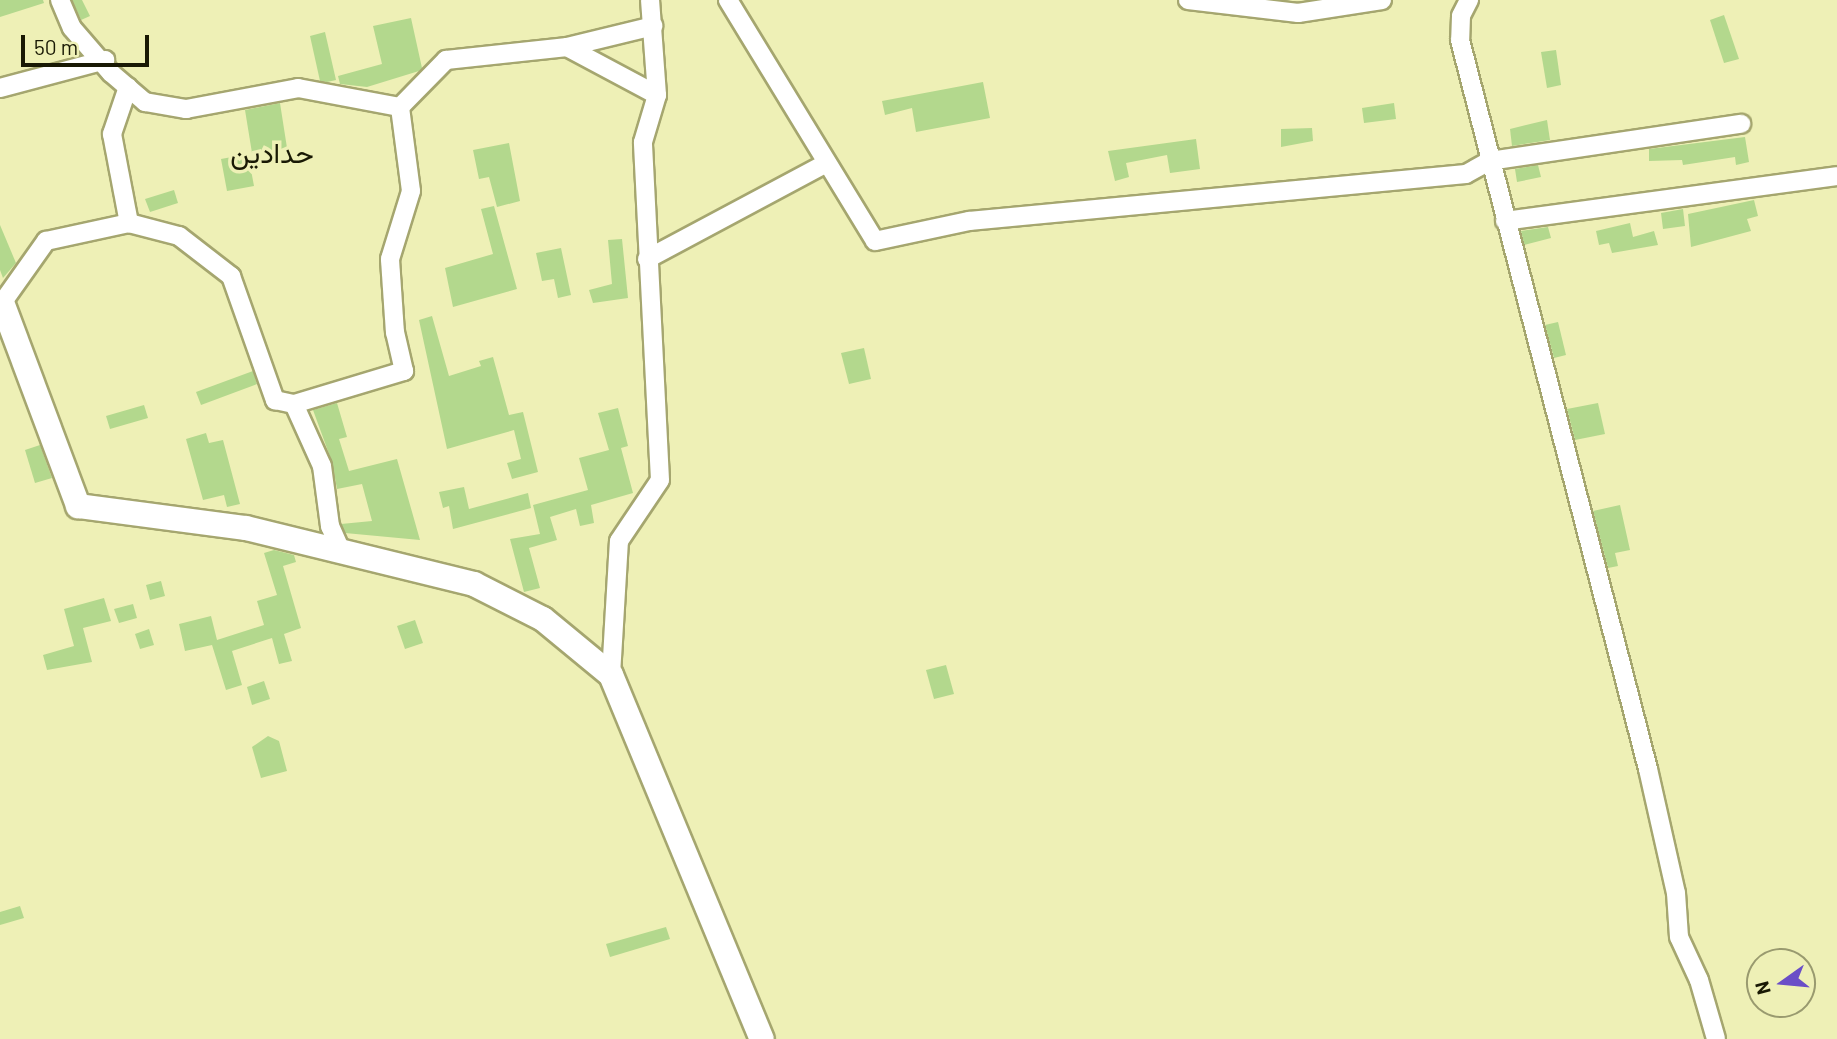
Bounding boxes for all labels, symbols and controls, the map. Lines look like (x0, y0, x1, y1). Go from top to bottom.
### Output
scale bar (24, 21, 152, 65)
text: 50 m (34, 34, 78, 59)
district label: حدادين (230, 135, 314, 169)
north arrow (1746, 948, 1816, 1018)
text: N (1749, 979, 1775, 997)

